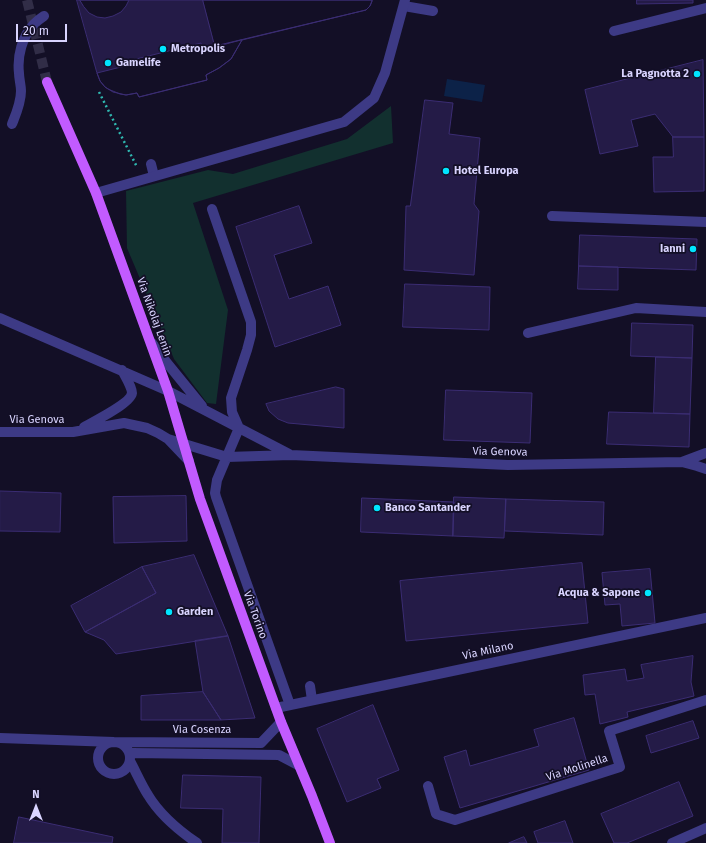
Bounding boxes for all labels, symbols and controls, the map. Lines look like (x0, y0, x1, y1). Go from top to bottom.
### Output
scale bar (18, 16, 69, 42)
text: 20 m (23, 24, 49, 38)
place label: Metropolis (171, 42, 225, 56)
marker: Metropolis (158, 44, 168, 54)
place label: Gamelife (116, 56, 161, 70)
marker: Gamelife (103, 58, 113, 68)
place label: La Pagnotta 2 (621, 67, 689, 81)
marker: La Pagnotta 2 (692, 69, 702, 79)
place label: Hotel Europa (454, 164, 519, 178)
marker: Hotel Europa (441, 166, 451, 176)
place label: Ianni (660, 242, 685, 256)
marker: Ianni (688, 244, 698, 254)
street label: Via Nikolaj Lenin (134, 276, 174, 358)
street label: Via Genova (9, 413, 65, 427)
street label: Via Genova (472, 445, 528, 459)
place label: Banco Santander (385, 501, 470, 515)
marker: Banco Santander (372, 503, 382, 513)
place label: Acqua & Sapone (558, 586, 640, 600)
marker: Acqua & Sapone (643, 588, 653, 598)
street label: Via Torino (240, 589, 270, 641)
place label: Garden (177, 605, 213, 619)
marker: Garden (164, 607, 174, 617)
street label: Via Milano (461, 639, 515, 663)
street label: Via Cosenza (173, 723, 231, 737)
street label: Via Molinella (544, 752, 610, 784)
north arrow (16, 787, 56, 827)
text: N (32, 788, 40, 801)

